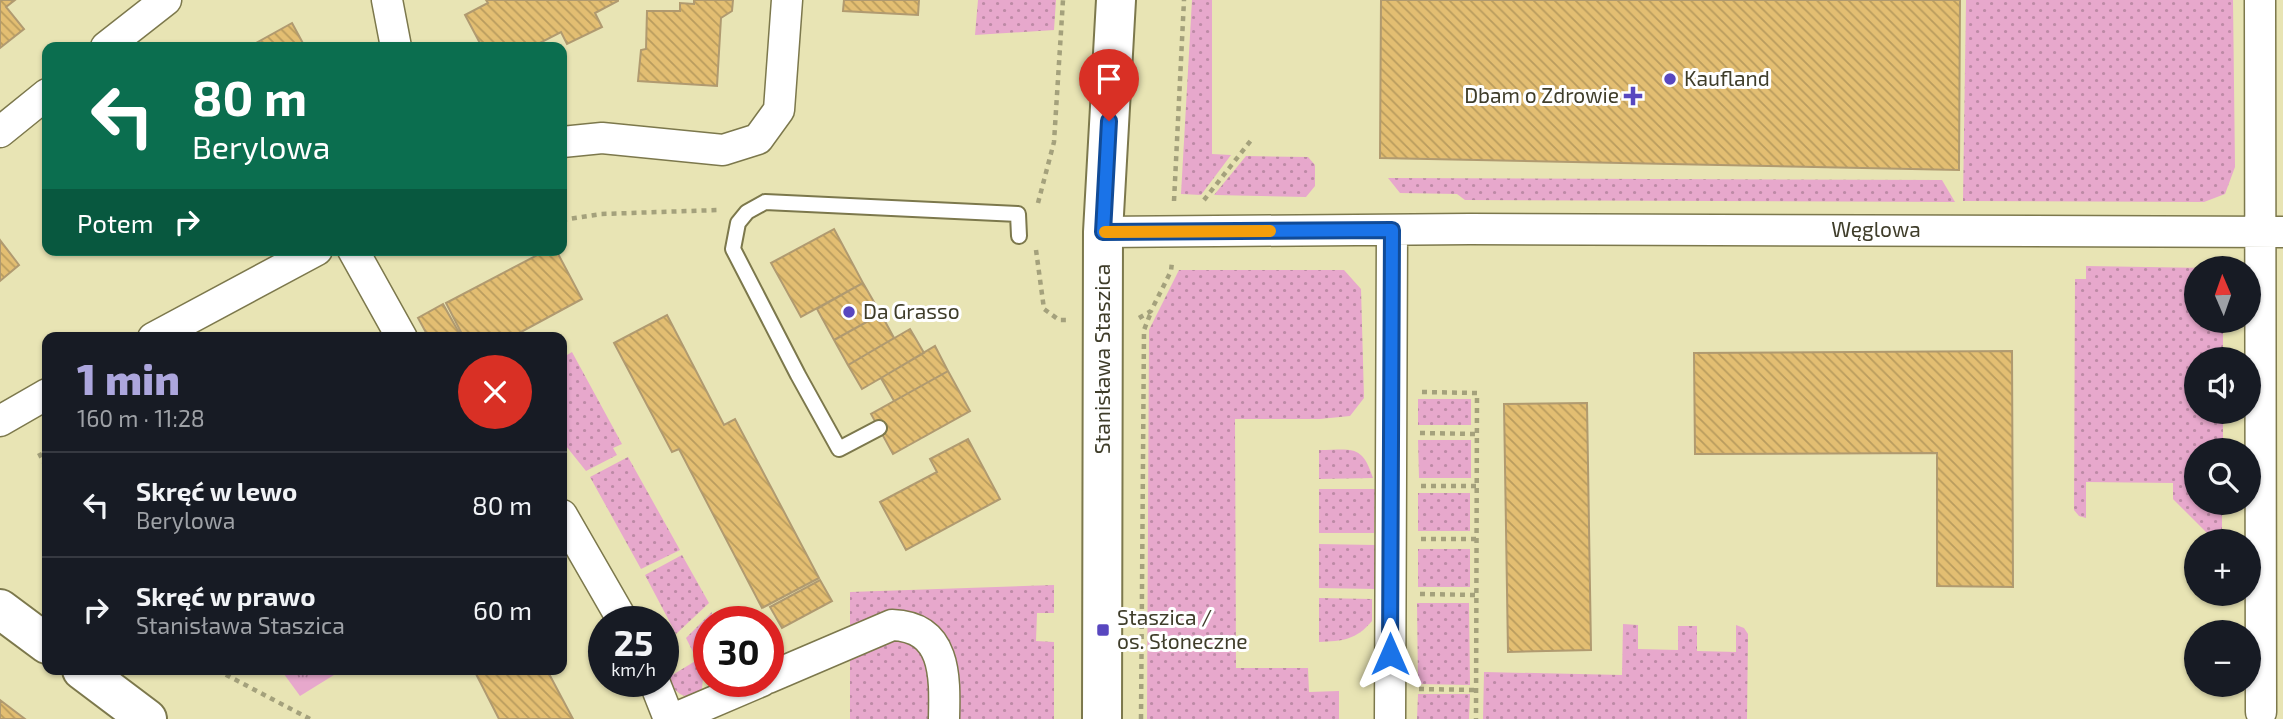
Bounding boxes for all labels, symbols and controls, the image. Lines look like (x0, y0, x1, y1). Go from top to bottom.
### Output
pin (1079, 49, 1139, 121)
icon: arrive (1090, 60, 1128, 98)
place label: Kaufland (1684, 65, 1770, 90)
text: 80 m (192, 67, 307, 126)
icon: left (77, 70, 168, 161)
marker: Kaufland (1662, 71, 1678, 87)
place label: Dbam o Zdrowie (1464, 82, 1619, 107)
marker: Dbam o Zdrowie (1625, 88, 1641, 104)
text: Berylowa (192, 127, 330, 165)
icon: right (168, 203, 206, 241)
text: Potem (77, 207, 154, 238)
street label: Węglowa (1831, 216, 1921, 241)
north arrow (2184, 256, 2261, 332)
map controls (2184, 256, 2261, 697)
street label: Stanisława Staszica (1089, 264, 1114, 454)
place label: Da Grasso (863, 298, 960, 323)
marker: Da Grasso (841, 304, 857, 320)
button: sound (2184, 347, 2261, 424)
text: 1 min (77, 353, 180, 403)
button: close (458, 355, 532, 429)
text: 160 m · 11:28 (77, 404, 205, 432)
button: search (2184, 438, 2261, 515)
text: Skręć w lewo (136, 475, 297, 506)
icon: left (77, 486, 115, 524)
text: 80 m (472, 489, 532, 520)
text: Berylowa (136, 506, 235, 534)
button: + (2184, 529, 2261, 606)
text: Skręć w prawo (136, 580, 316, 611)
icon: right (77, 591, 115, 629)
text: 60 m (473, 594, 532, 625)
place label: Staszica / os. Słoneczne (1117, 604, 1248, 653)
speed limit sign: 30 (693, 606, 784, 697)
text: Stanisława Staszica (136, 611, 345, 639)
position arrow (1353, 617, 1427, 691)
button: − (2184, 620, 2261, 697)
text: 25 (614, 621, 653, 663)
marker: Staszica / os. Słoneczne (1095, 622, 1111, 638)
text: km/h (611, 658, 656, 680)

